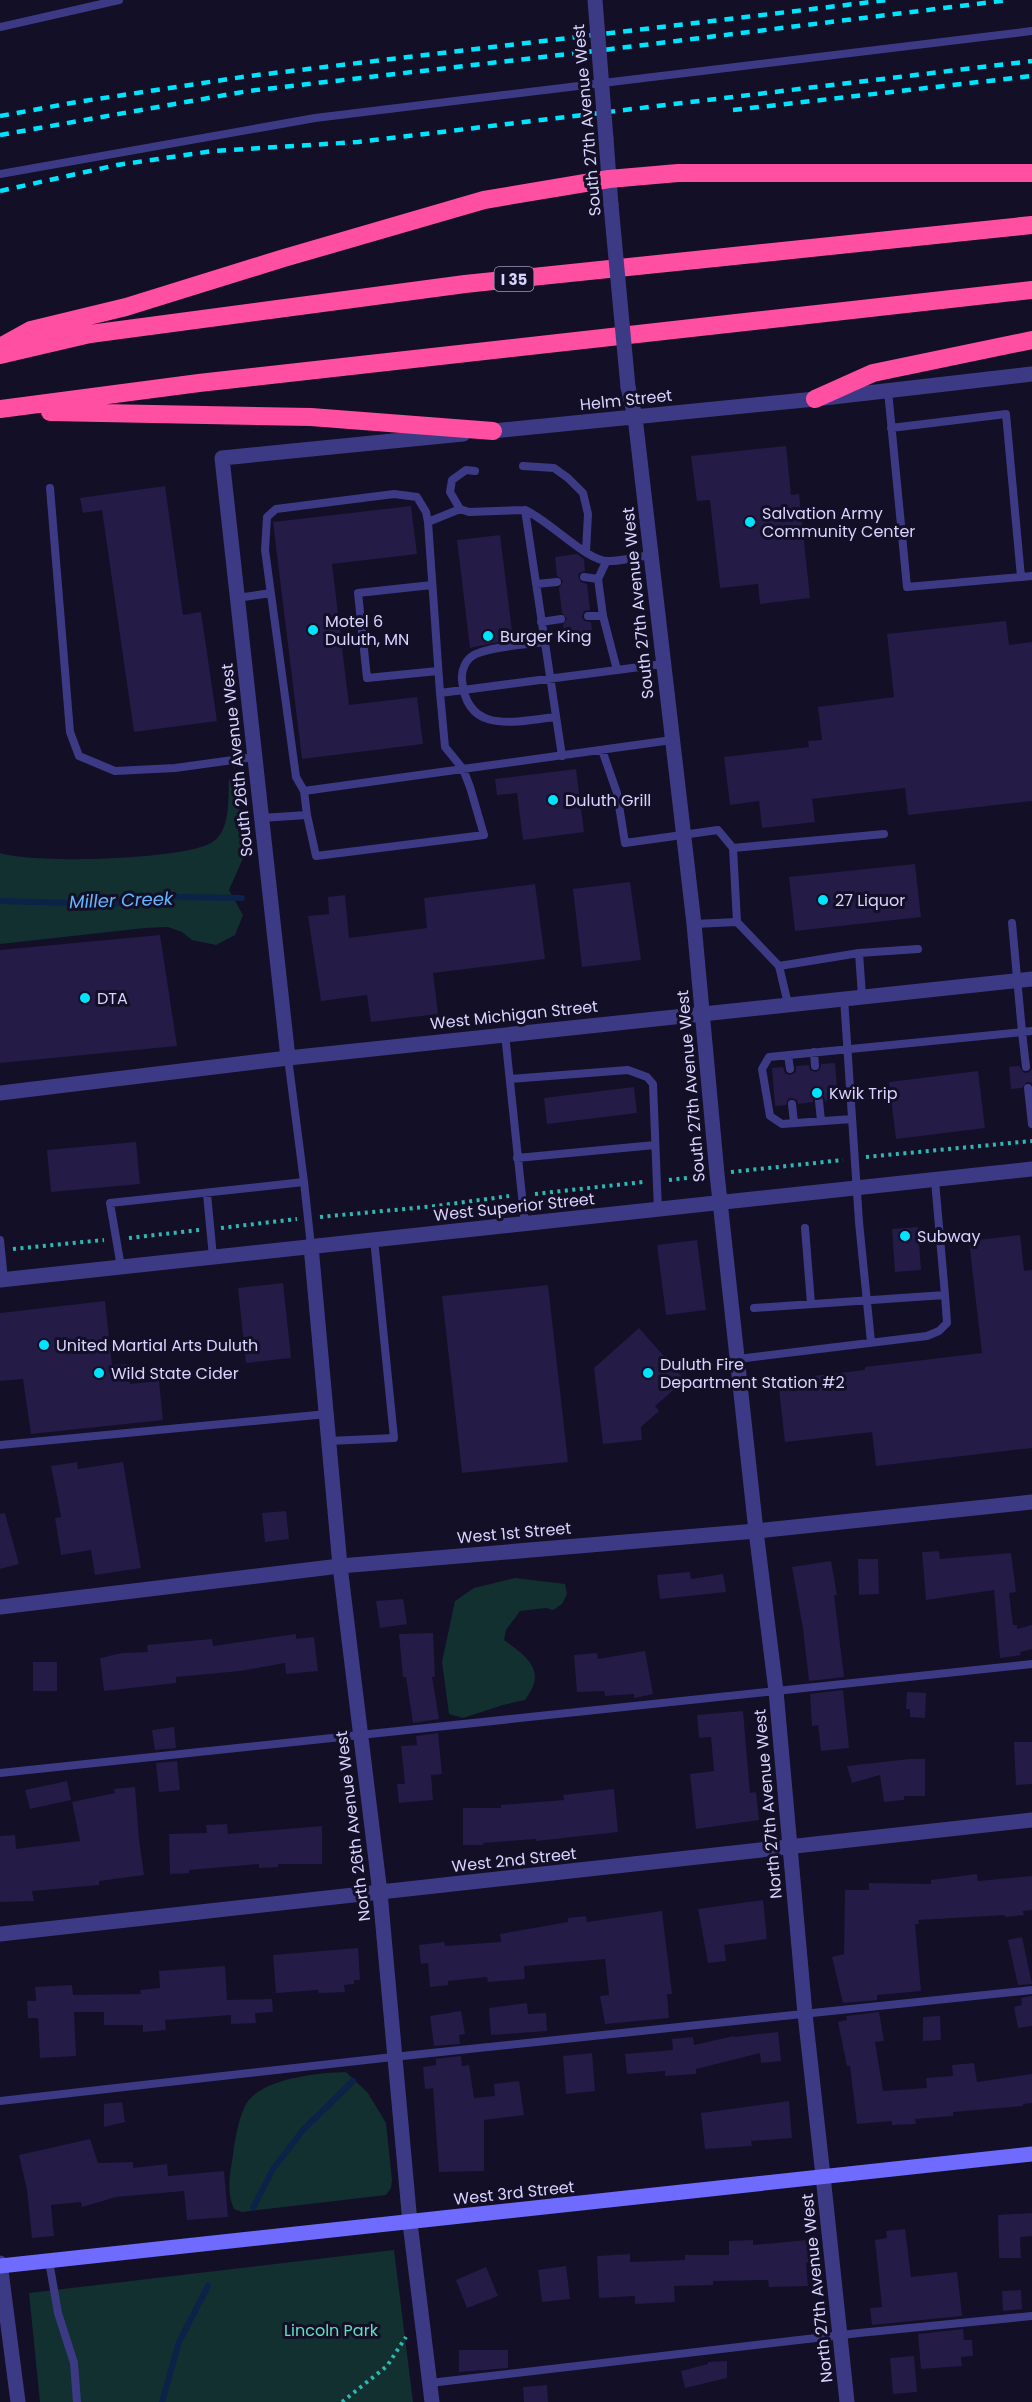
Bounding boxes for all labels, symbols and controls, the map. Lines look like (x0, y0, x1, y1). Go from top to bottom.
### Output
street label: South 27th Avenue West (567, 23, 607, 217)
road number: I 35 (494, 267, 534, 291)
street label: Helm Street (579, 384, 673, 416)
place label: Salvation Army Community Center (762, 502, 915, 543)
street label: South 27th Avenue West (616, 506, 660, 700)
marker: Salvation Army Community Center (743, 515, 757, 529)
place label: Motel 6 Duluth, MN (325, 610, 409, 651)
marker: Motel 6 Duluth, MN (306, 623, 320, 637)
place label: Burger King (500, 625, 592, 648)
marker: Burger King (481, 629, 495, 643)
street label: South 26th Avenue West (215, 662, 259, 858)
place label: Duluth Grill (565, 789, 651, 812)
marker: Duluth Grill (546, 793, 560, 807)
water label: Miller Creek (68, 886, 174, 914)
place label: 27 Liquor (835, 889, 905, 912)
marker: 27 Liquor (816, 893, 830, 907)
place label: DTA (97, 987, 128, 1010)
street label: South 27th Avenue West (671, 989, 711, 1183)
marker: DTA (78, 991, 92, 1005)
street label: West Michigan Street (429, 995, 599, 1035)
place label: Kwik Trip (829, 1082, 898, 1105)
marker: Kwik Trip (810, 1086, 824, 1100)
street label: West Superior Street (432, 1187, 596, 1227)
place label: Subway (917, 1225, 980, 1248)
marker: Subway (898, 1229, 912, 1243)
place label: United Martial Arts Duluth (56, 1334, 258, 1357)
marker: United Martial Arts Duluth (37, 1338, 51, 1352)
place label: Duluth Fire Department Station #2 (660, 1353, 845, 1394)
place label: Wild State Cider (111, 1362, 239, 1385)
marker: Wild State Cider (92, 1366, 106, 1380)
marker: Duluth Fire Department Station #2 (641, 1366, 655, 1380)
street label: West 1st Street (456, 1517, 572, 1549)
street label: North 27th Avenue West (748, 1708, 788, 1900)
street label: North 26th Avenue West (330, 1729, 376, 1922)
street label: West 2nd Street (450, 1842, 578, 1878)
street label: West 3rd Street (452, 2175, 576, 2211)
street label: North 27th Avenue West (796, 2192, 838, 2384)
park label: Lincoln Park (284, 2319, 379, 2342)

